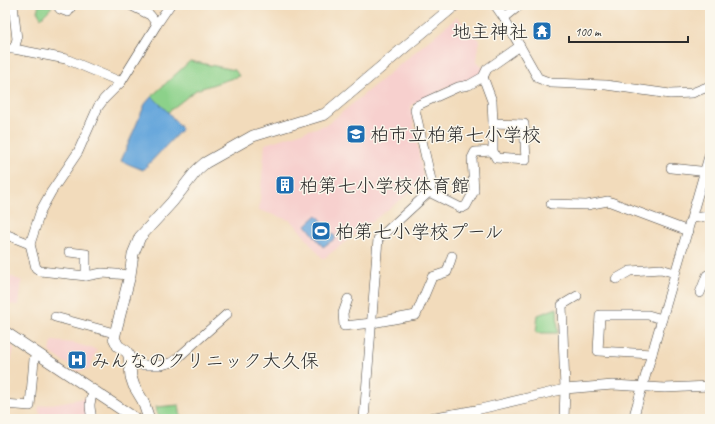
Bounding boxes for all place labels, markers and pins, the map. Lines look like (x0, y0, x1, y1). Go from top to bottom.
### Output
place label: 地主神社 (452, 20, 528, 44)
temple icon: 地主神社 (531, 20, 553, 42)
school or university icon: 柏市立柏第七小学校 (345, 123, 367, 145)
place label: 柏市立柏第七小学校 (370, 123, 541, 147)
building icon: 柏第七小学校体育館 (274, 174, 296, 196)
place label: 柏第七小学校体育館 (299, 174, 470, 198)
sports icon: 柏第七小学校プール (310, 220, 332, 242)
place label: 柏第七小学校プール (335, 220, 504, 244)
hospital icon: みんなのクリニック大久保 (66, 349, 88, 371)
place label: みんなのクリニック大久保 (91, 349, 319, 373)

